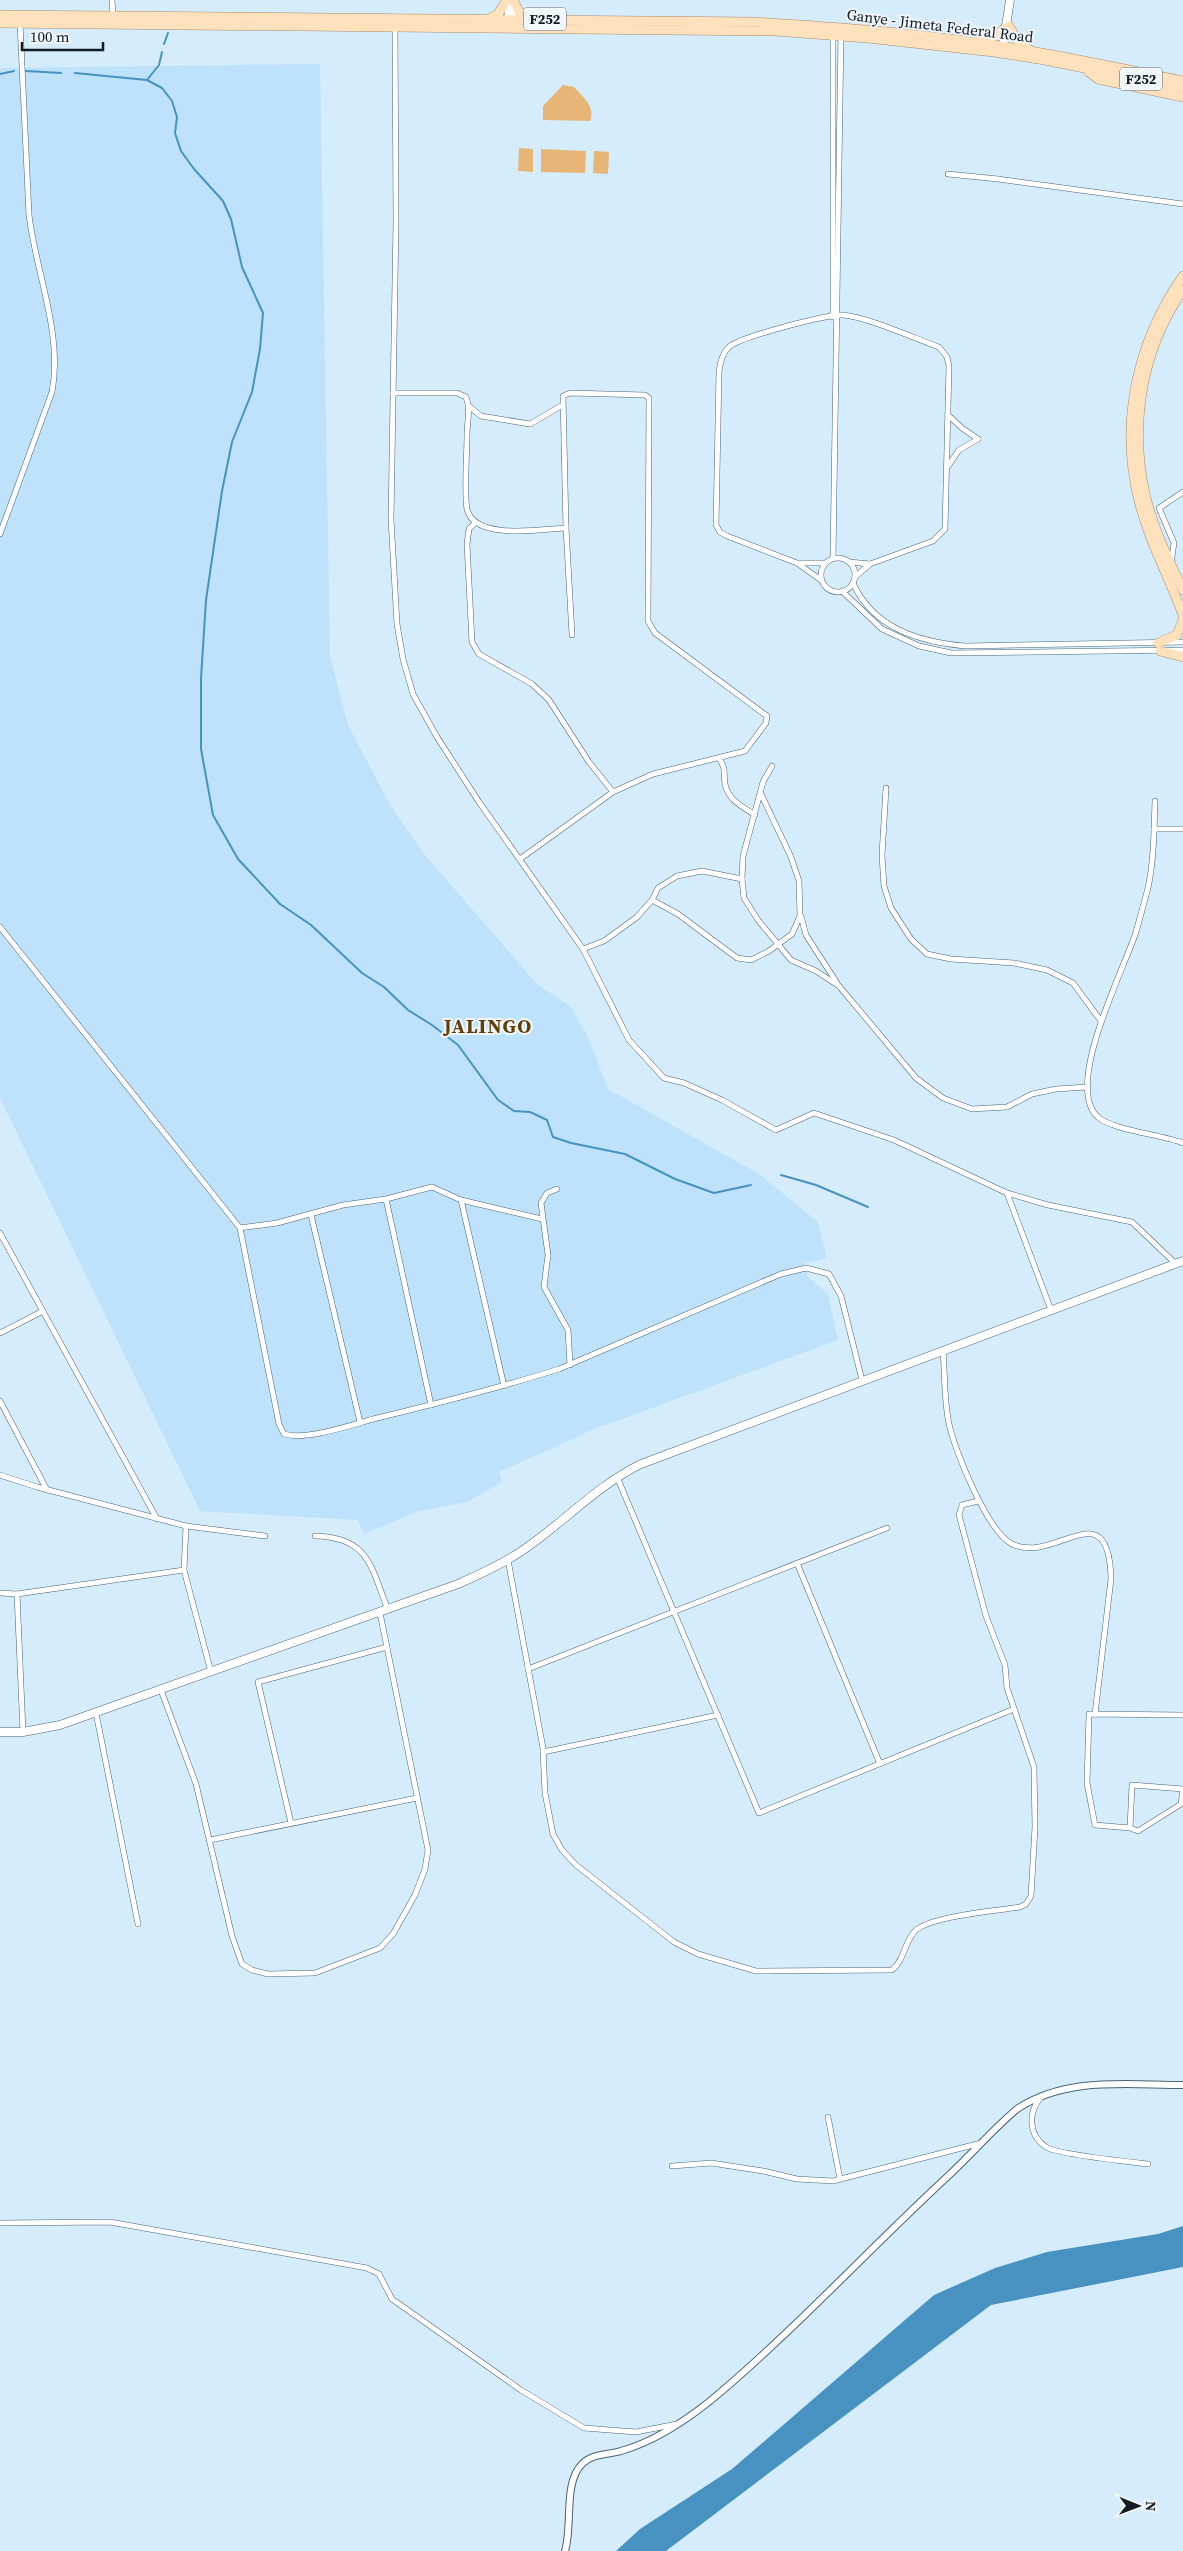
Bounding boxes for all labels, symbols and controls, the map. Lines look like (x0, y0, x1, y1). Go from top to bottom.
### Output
street label: Ganye - Jimeta Federal Road (846, 4, 1035, 47)
road number: F252 (524, 8, 566, 30)
scale bar (22, 20, 104, 52)
text: 100 m (30, 26, 70, 47)
road number: F252 (1120, 68, 1162, 90)
district label: JALINGO (442, 1012, 532, 1040)
north arrow (1113, 2481, 1163, 2531)
text: N (1141, 2501, 1161, 2512)

